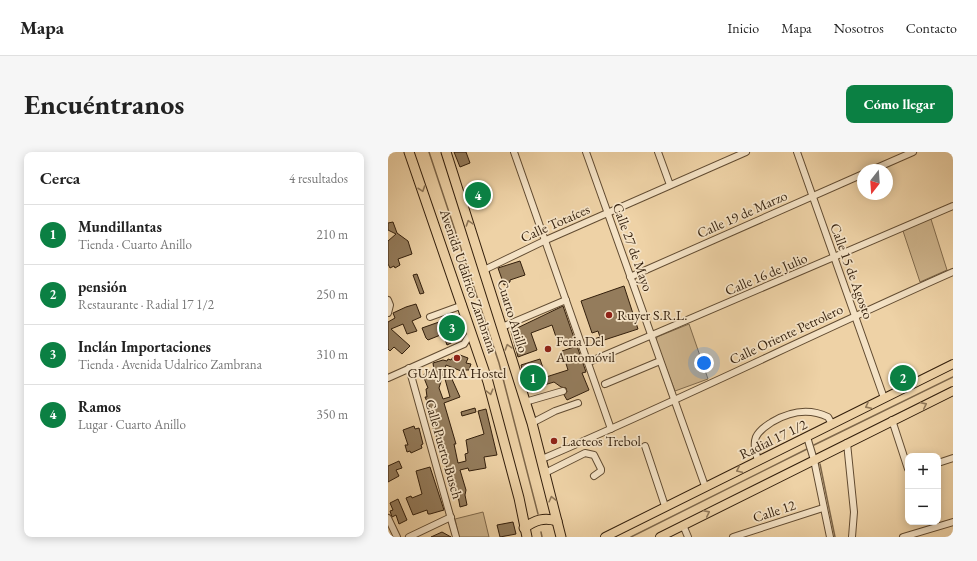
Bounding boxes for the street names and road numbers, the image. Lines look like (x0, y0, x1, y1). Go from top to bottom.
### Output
street label: Calle 19 de Marzo (694, 186, 790, 242)
street label: Calle Totaíces (517, 200, 593, 246)
street label: Calle 27 de Mayo (609, 200, 657, 294)
street label: Avenida Udalrico Zambrana (436, 206, 502, 356)
street label: Calle 15 de Agosto (826, 221, 878, 321)
street label: Calle 16 de Julio (722, 249, 810, 299)
street label: Cuarto Anillo (493, 277, 533, 355)
street label: Calle Oriente Petrolero (726, 300, 846, 368)
street label: Calle Puerto Busch (421, 397, 467, 501)
street label: Radial 17 1/2 (736, 415, 810, 463)
street label: Calle 12 (750, 496, 798, 526)

